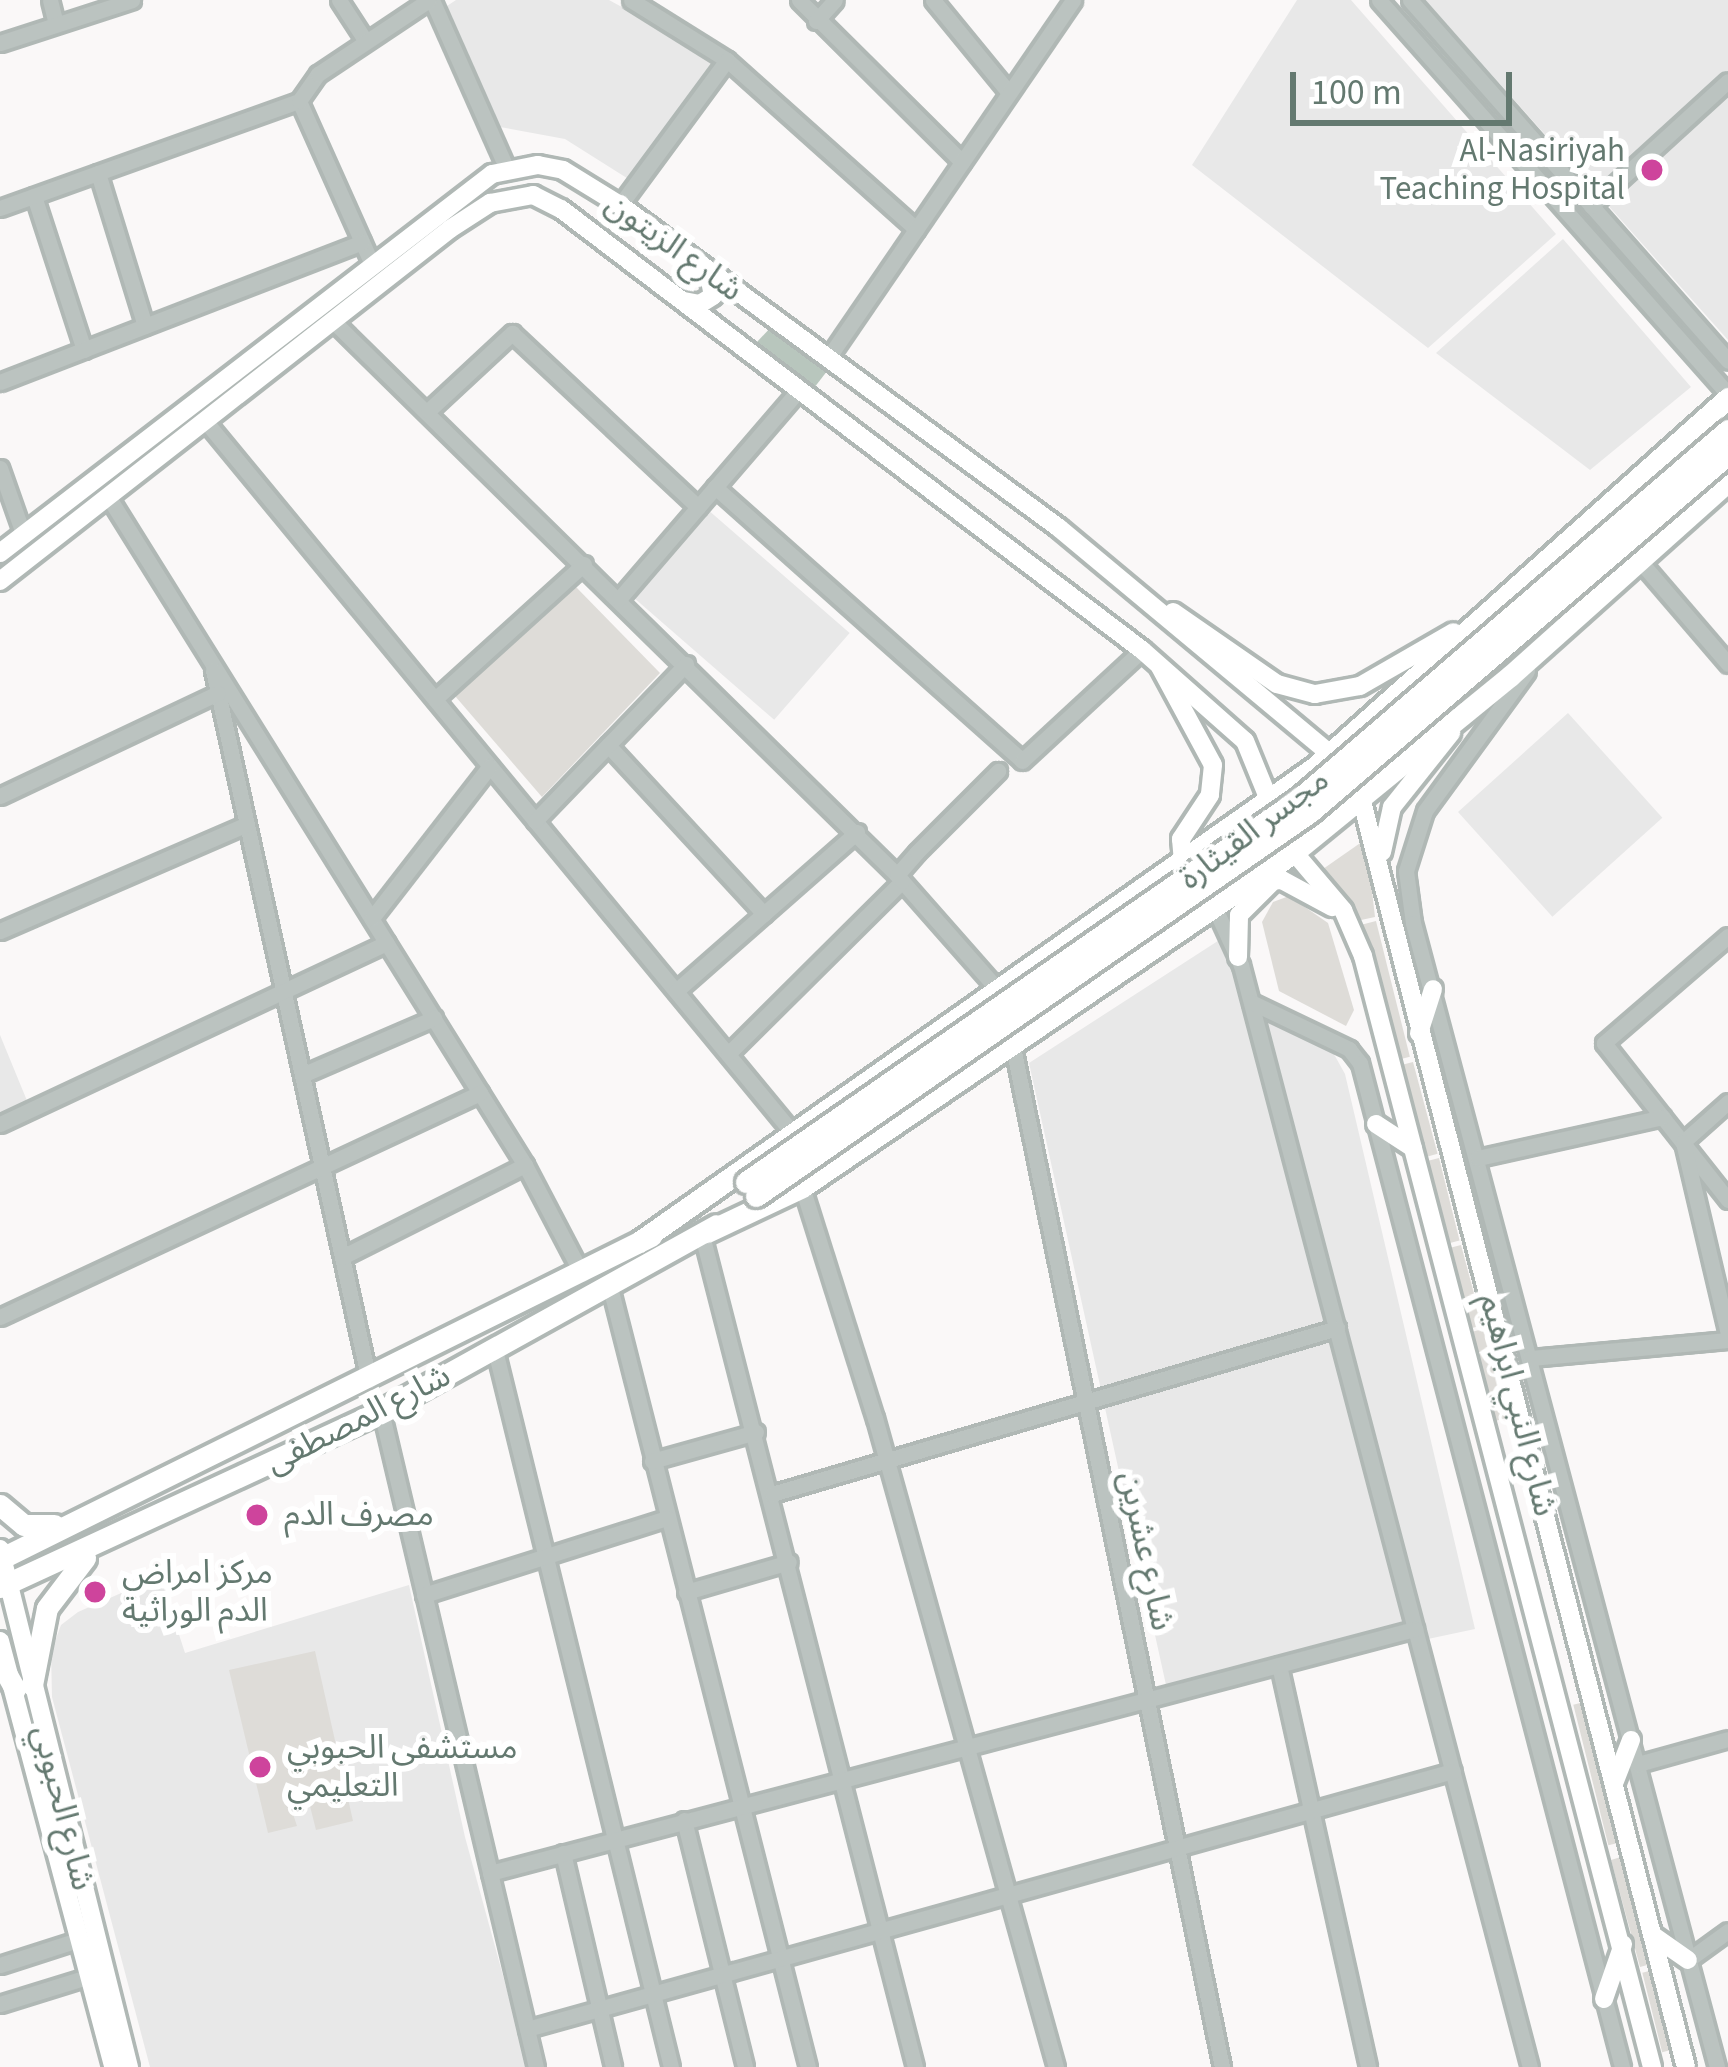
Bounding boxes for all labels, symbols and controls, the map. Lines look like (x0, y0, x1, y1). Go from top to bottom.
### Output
scale bar (1296, 48, 1518, 122)
text: 100 m (1311, 67, 1402, 118)
place label: Al-Nasiriyah Teaching Hospital (1379, 131, 1625, 209)
marker: Al-Nasiriyah Teaching Hospital (1636, 154, 1668, 186)
street label: شارع الزيتون (598, 184, 750, 310)
street label: مجسر القيثارة (1171, 760, 1337, 898)
street label: شارع النبي ابراهيم (1471, 1290, 1565, 1520)
street label: شارع المصطفى (259, 1356, 457, 1482)
street label: شارع عشرين (1110, 1468, 1182, 1634)
place label: مصرف الدم (284, 1495, 434, 1535)
marker: مصرف الدم (241, 1499, 273, 1531)
place label: مركز امراض الدم الوراثية (122, 1553, 273, 1631)
marker: مركز امراض الدم الوراثية (79, 1576, 111, 1608)
street label: شارع الحبوبي (23, 1721, 103, 1895)
place label: مستشفى الحبوبي التعليمي (287, 1728, 517, 1806)
marker: مستشفى الحبوبي التعليمي (244, 1751, 276, 1783)

